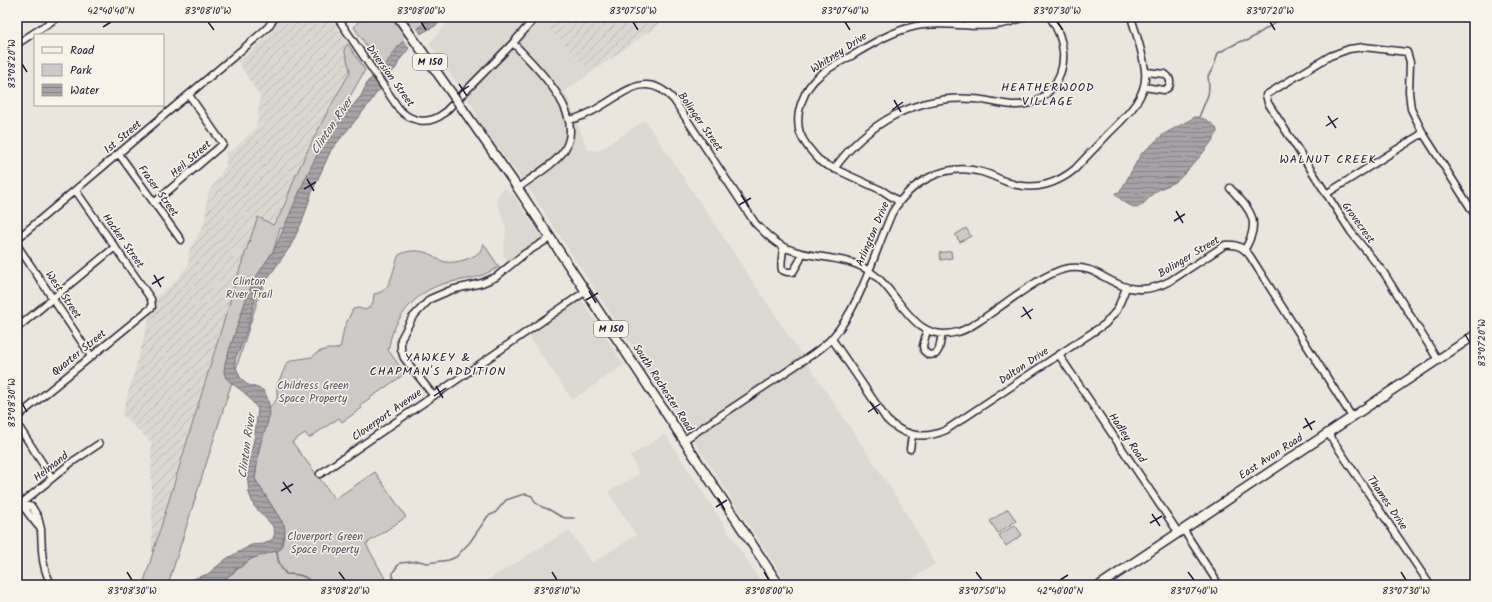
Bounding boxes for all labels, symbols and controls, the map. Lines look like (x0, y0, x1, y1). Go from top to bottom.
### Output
text: 42°40'40"N (87, 3, 135, 19)
text: 83°08'10"W (185, 3, 232, 19)
text: 83°08'00"W (397, 3, 446, 19)
text: 83°07'50"W (609, 3, 657, 19)
text: 83°07'40"W (821, 3, 869, 19)
text: 83°07'30"W (1033, 3, 1081, 19)
text: 83°07'20"W (1246, 3, 1294, 19)
street label: Whitney Drive (807, 28, 871, 78)
legend (34, 34, 164, 106)
text: 83°08'20"W (4, 39, 20, 89)
text: Road (70, 41, 95, 60)
street label: Diversion Street (361, 41, 419, 112)
road number: M 150 (413, 54, 447, 70)
text: Park (70, 61, 92, 80)
district label: HEATHERWOOD VILLAGE (1001, 78, 1095, 111)
text: Water (70, 81, 100, 100)
street label: Bolinger Street (673, 88, 728, 156)
water label: Clinton River (306, 91, 360, 158)
street label: 1st Street (100, 115, 146, 158)
street label: Heil Street (166, 135, 216, 182)
district label: WALNUT CREEK (1279, 150, 1377, 169)
street label: Fraser Street (133, 161, 183, 221)
street label: Arlington Drive (851, 199, 895, 269)
street label: Grovecrest (1337, 199, 1380, 248)
street label: Hacker Street (97, 210, 149, 273)
street label: Bolinger Street (1155, 231, 1224, 283)
street label: West Street (40, 267, 86, 323)
park label: Clinton River Trail (226, 273, 273, 304)
text: 83°07'20"W (1474, 319, 1490, 367)
road number: M 150 (594, 321, 628, 337)
street label: Quarter Street (48, 325, 111, 381)
street label: South Rochester Road (628, 340, 699, 436)
street label: Dalton Drive (995, 342, 1053, 390)
district label: YAWKEY & CHAPMAN'S ADDITION (370, 348, 506, 381)
park label: Childress Green Space Property (277, 377, 349, 408)
text: 83°08'30"W (4, 378, 20, 428)
street label: Cloverport Avenue (348, 384, 426, 446)
street label: Hadley Road (1104, 409, 1151, 467)
water label: Clinton River (233, 410, 261, 479)
street label: East Avon Road (1235, 429, 1307, 485)
street label: Helmand (30, 447, 73, 486)
street label: Thames Drive (1362, 472, 1412, 534)
park label: Cloverport Green Space Property (287, 528, 363, 559)
text: 83°08'30"W (107, 583, 157, 599)
text: 83°08'20"W (320, 583, 370, 599)
text: 83°08'10"W (534, 583, 581, 599)
text: 83°08'00"W (745, 583, 794, 599)
text: 83°07'50"W (958, 583, 1006, 599)
text: 42°40'00"N (1037, 583, 1084, 599)
text: 83°07'40"W (1170, 583, 1218, 599)
text: 83°07'30"W (1382, 583, 1430, 599)

